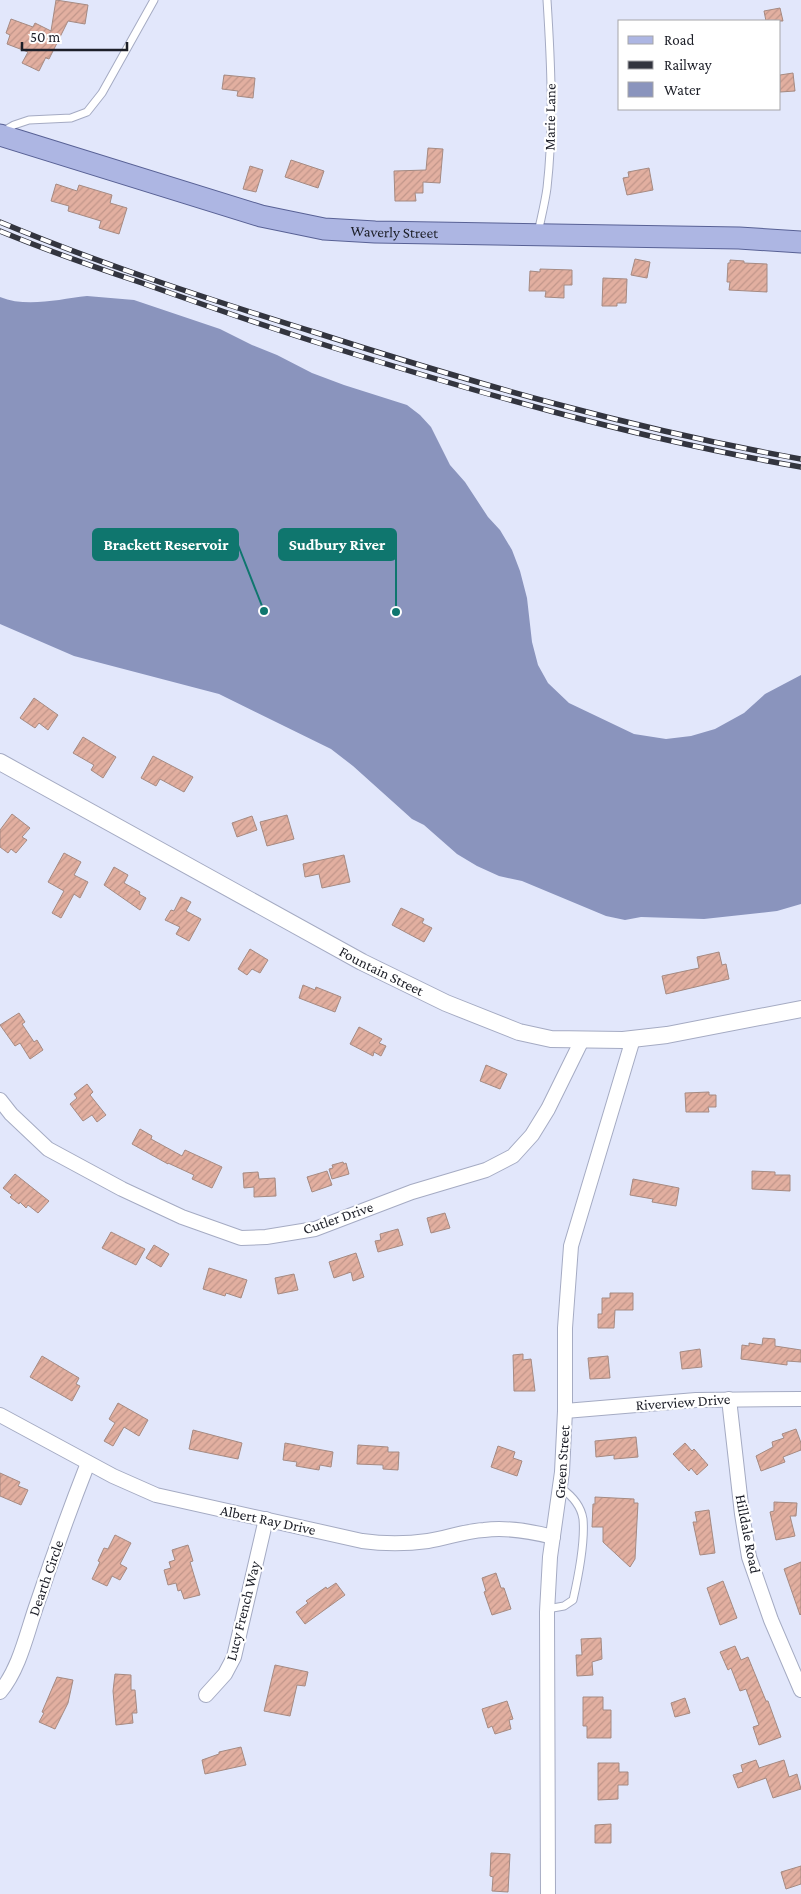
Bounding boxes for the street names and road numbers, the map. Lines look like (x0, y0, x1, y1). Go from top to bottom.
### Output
street label: Marie Lane (541, 83, 559, 151)
street label: Waverly Street (350, 223, 439, 241)
street label: Fountain Street (336, 943, 427, 999)
street label: Cutler Drive (301, 1198, 375, 1237)
street label: Riverview Drive (635, 1391, 731, 1413)
street label: Green Street (551, 1424, 573, 1499)
street label: Hilldale Road (732, 1493, 764, 1575)
street label: Albert Ray Drive (219, 1502, 318, 1539)
street label: Dearth Circle (26, 1538, 67, 1618)
street label: Lucy French Way (223, 1559, 264, 1663)

